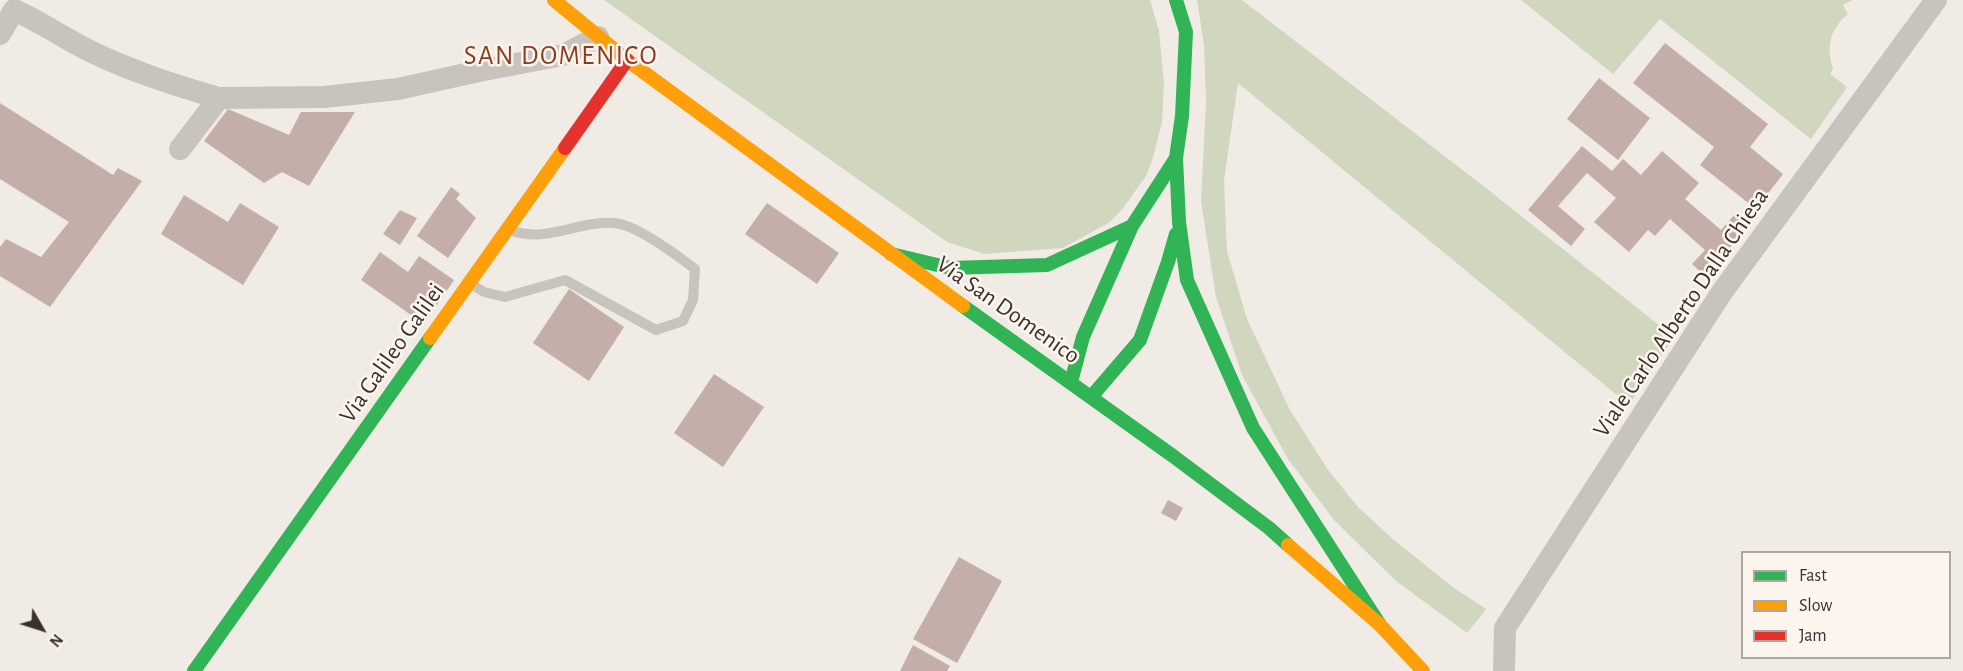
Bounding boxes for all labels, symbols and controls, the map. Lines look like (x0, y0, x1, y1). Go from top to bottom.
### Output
district label: SAN DOMENICO (464, 40, 658, 72)
street label: Viale Carlo Alberto Dalla Chiesa (1587, 183, 1775, 443)
street label: Via San Domenico (931, 250, 1085, 370)
street label: Via Galileo Galilei (333, 278, 451, 428)
legend (1741, 551, 1951, 659)
text: Fast (1799, 567, 1827, 585)
text: Slow (1799, 597, 1832, 615)
north arrow (12, 599, 72, 659)
text: Jam (1799, 627, 1827, 645)
text: N (46, 631, 66, 650)

